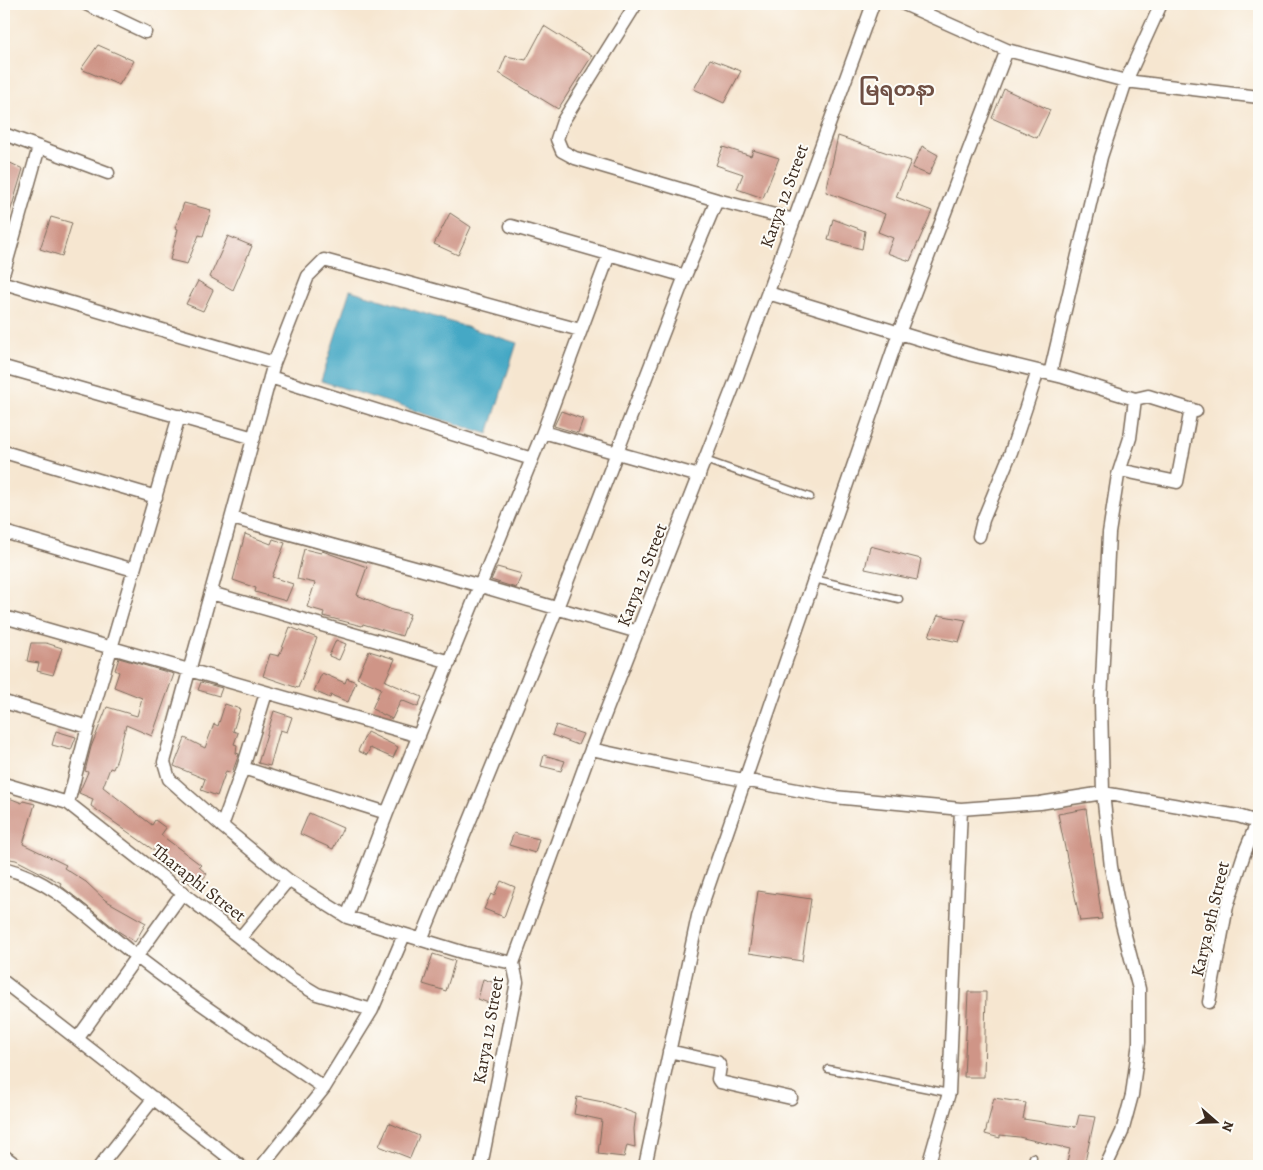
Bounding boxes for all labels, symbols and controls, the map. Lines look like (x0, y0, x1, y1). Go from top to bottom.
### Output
district label: မြရတနာ (859, 76, 935, 105)
street label: Karya 12 Street (754, 141, 814, 251)
street label: Karya 12 Street (611, 520, 673, 630)
street label: Tharaphi Street (147, 839, 251, 927)
street label: Karya 9th Street (1185, 859, 1235, 979)
street label: Karya 12 Street (467, 974, 509, 1086)
north arrow (1190, 1098, 1240, 1148)
text: N (1217, 1118, 1238, 1134)

